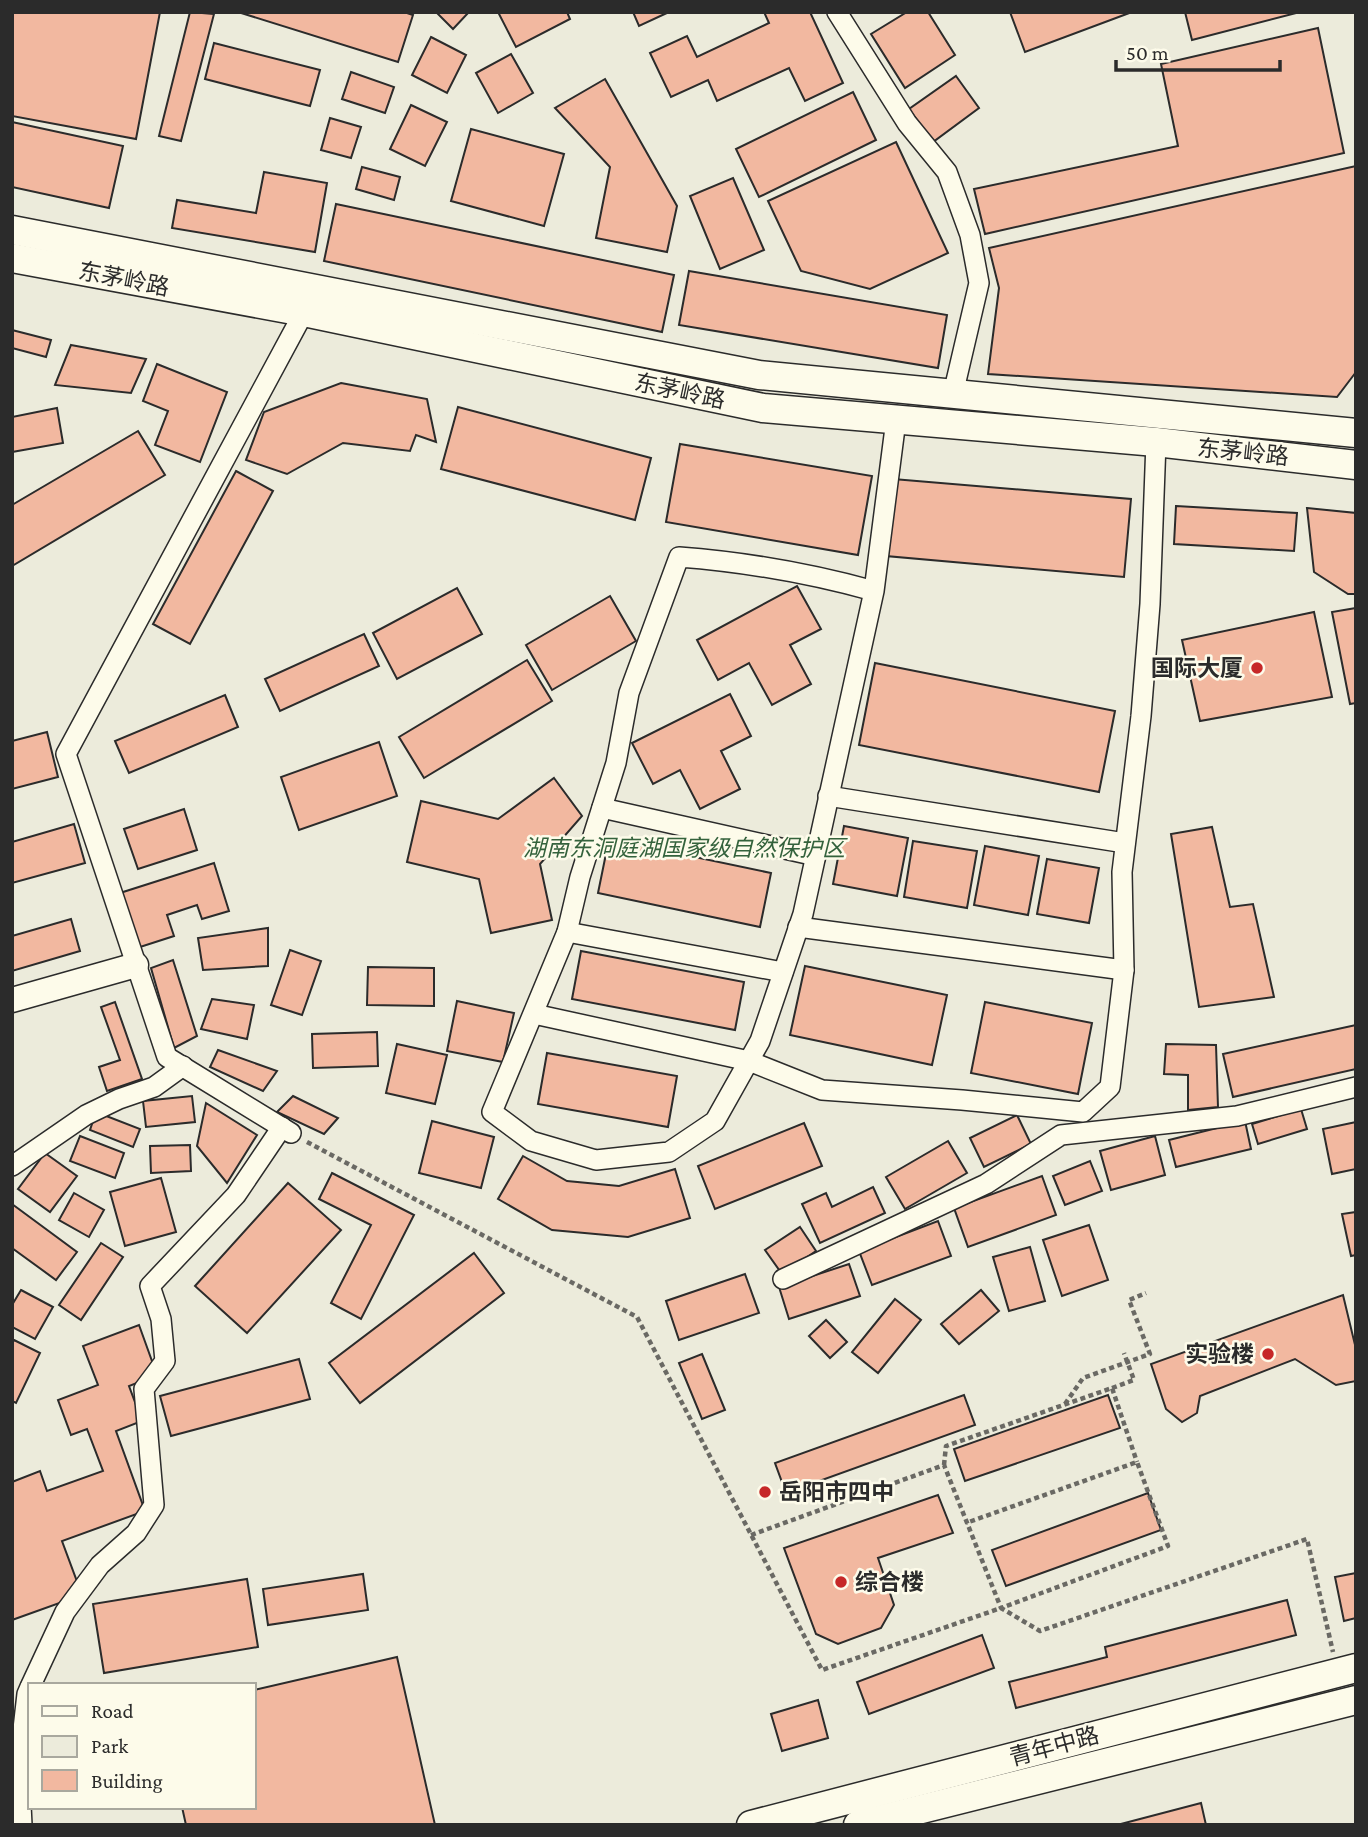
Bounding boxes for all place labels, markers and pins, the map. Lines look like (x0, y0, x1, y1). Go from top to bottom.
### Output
place label: 国际大厦 (1151, 655, 1243, 681)
marker: 国际大厦 (1249, 660, 1265, 676)
place label: 实验楼 (1185, 1341, 1254, 1367)
marker: 实验楼 (1260, 1346, 1276, 1362)
place label: 岳阳市四中 (779, 1479, 894, 1505)
marker: 岳阳市四中 (757, 1484, 773, 1500)
place label: 综合楼 (855, 1569, 924, 1595)
marker: 综合楼 (833, 1574, 849, 1590)

